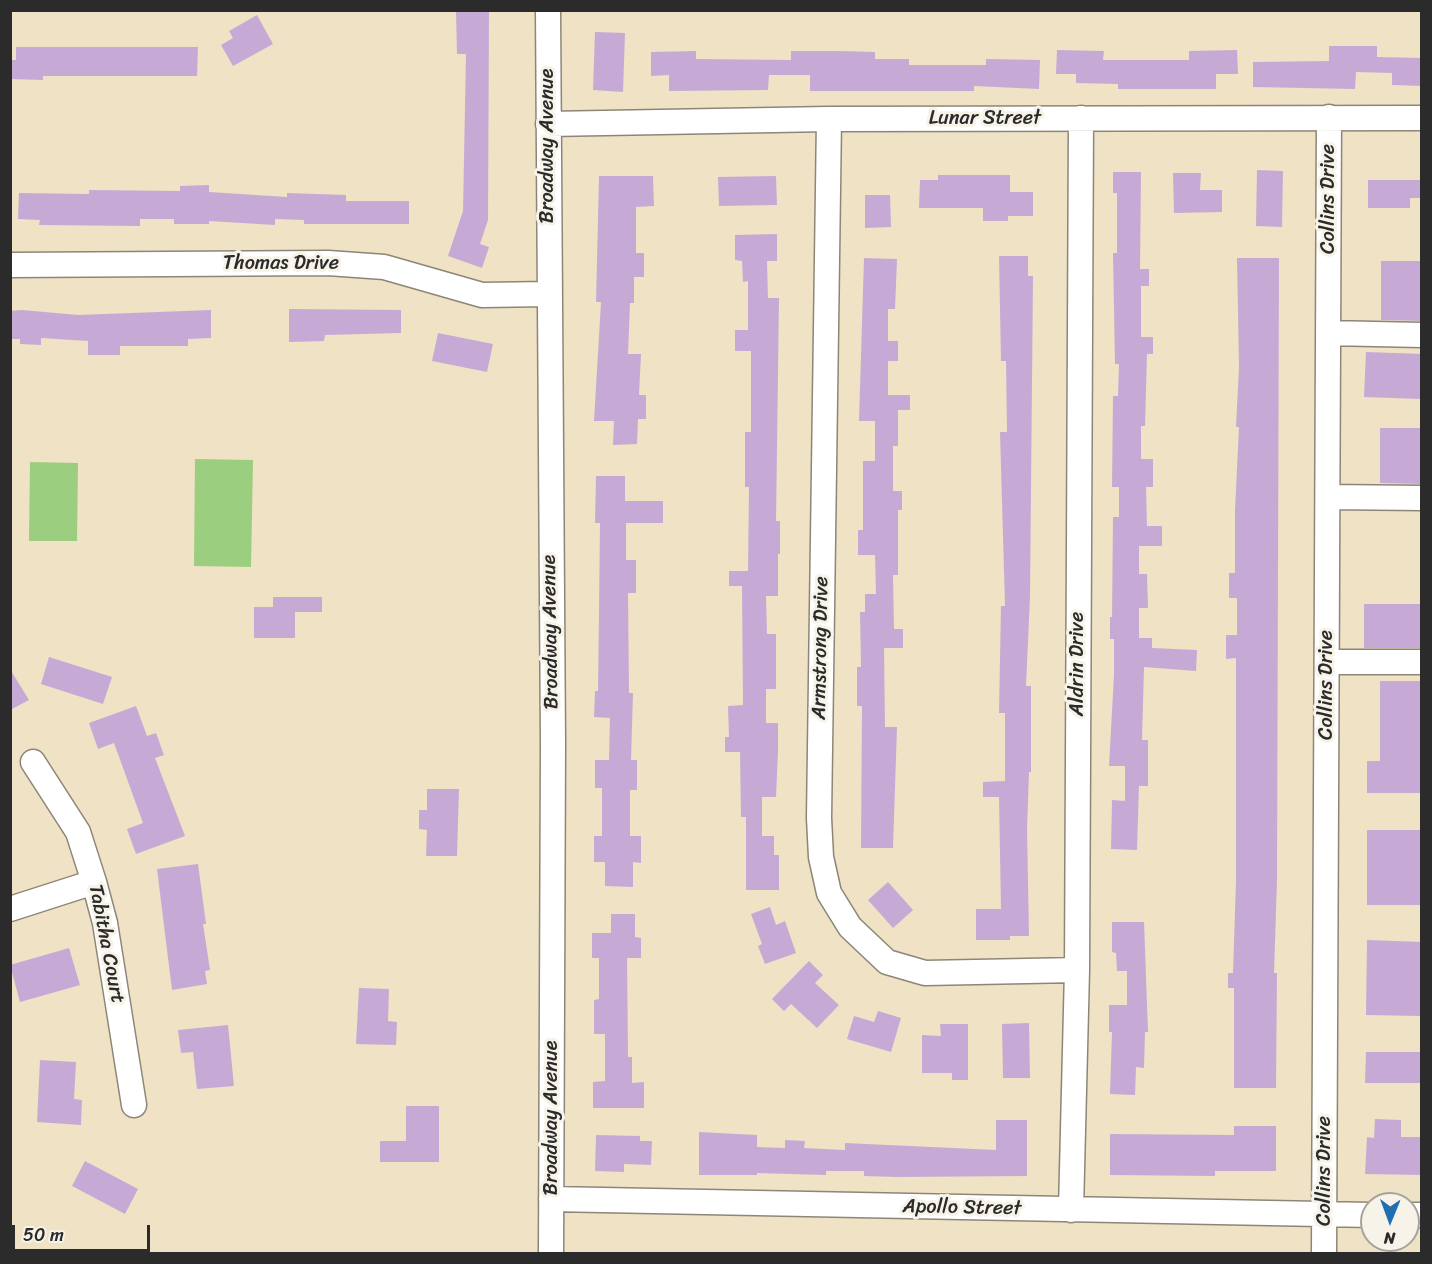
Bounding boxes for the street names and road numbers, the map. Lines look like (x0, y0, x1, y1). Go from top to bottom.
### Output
street label: Broadway Avenue (536, 69, 560, 223)
street label: Lunar Street (929, 107, 1041, 131)
street label: Collins Drive (1317, 144, 1341, 254)
street label: Thomas Drive (223, 252, 339, 276)
street label: Broadway Avenue (538, 554, 564, 710)
street label: Armstrong Drive (808, 576, 834, 720)
street label: Aldrin Drive (1066, 612, 1090, 716)
street label: Collins Drive (1315, 630, 1339, 740)
street label: Tabitha Court (83, 883, 129, 1005)
street label: Broadway Avenue (540, 1041, 564, 1195)
street label: Collins Drive (1313, 1116, 1337, 1226)
street label: Apollo Street (902, 1195, 1022, 1221)

